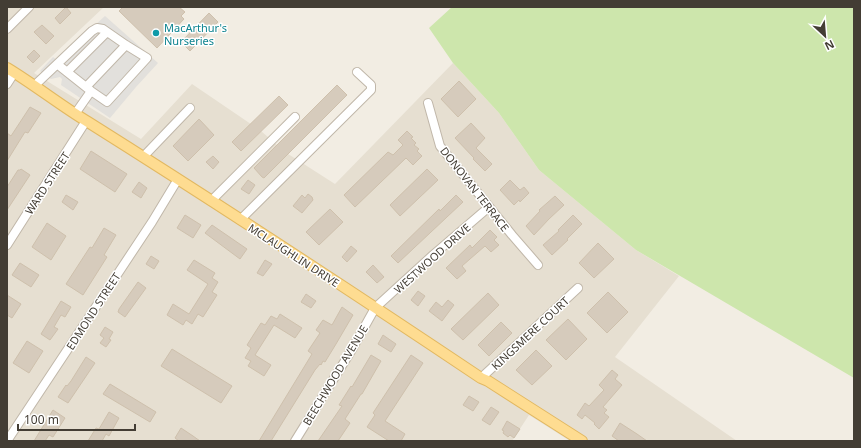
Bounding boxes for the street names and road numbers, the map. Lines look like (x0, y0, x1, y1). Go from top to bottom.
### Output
street label: DONOVAN TERRACE (437, 144, 513, 234)
street label: WARD STREET (21, 149, 73, 217)
street label: MCLAUGHLIN DRIVE (245, 220, 343, 290)
street label: WESTWOOD DRIVE (391, 220, 473, 296)
street label: EDMOND STREET (62, 269, 124, 353)
street label: KINGSMERE COURT (488, 293, 572, 373)
street label: BEECHWOOD AVENUE (299, 322, 371, 428)

